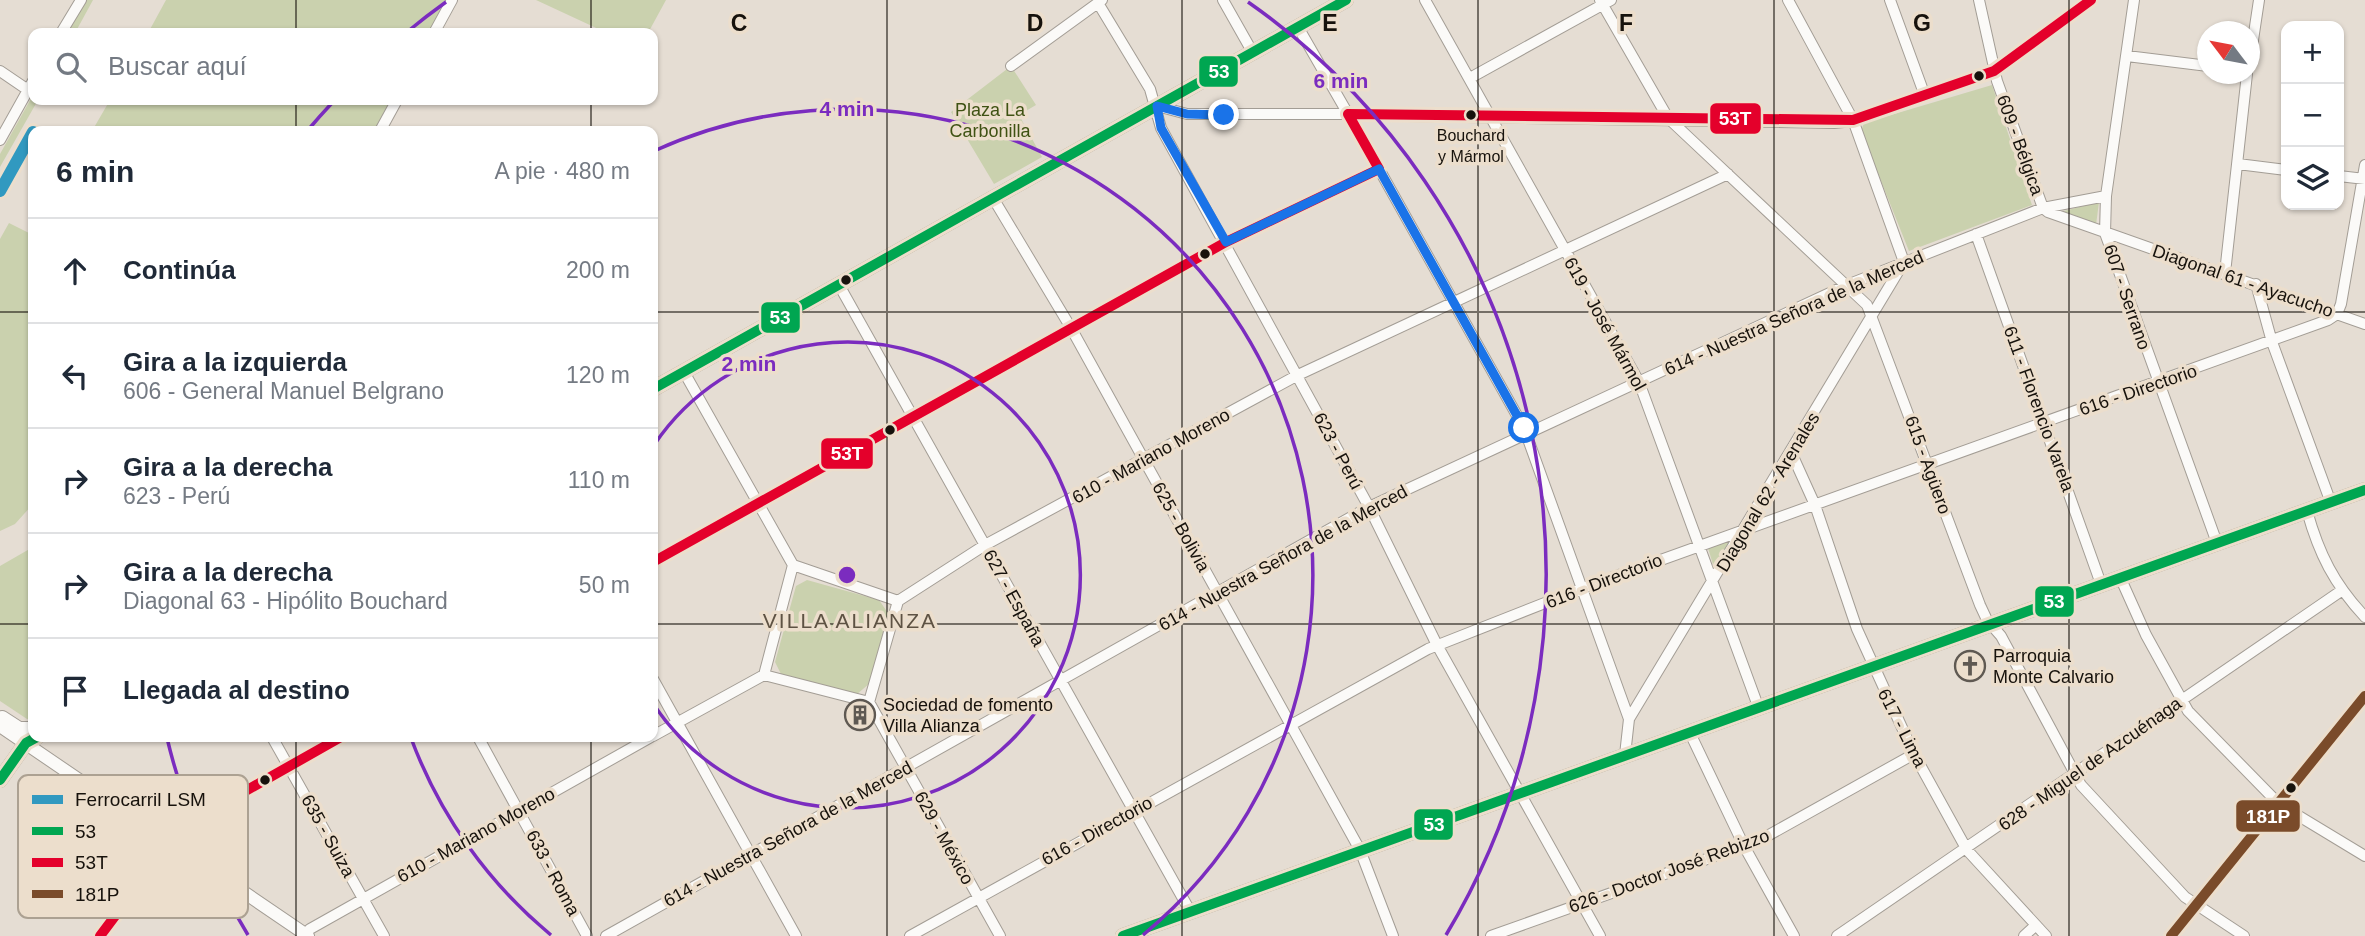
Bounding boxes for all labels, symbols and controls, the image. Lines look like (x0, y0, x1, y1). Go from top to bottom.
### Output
text: C (731, 10, 747, 36)
text: D (1027, 10, 1043, 36)
text: E (1322, 10, 1338, 36)
text: F (1619, 10, 1633, 36)
text: G (1913, 10, 1931, 36)
north arrow (2197, 21, 2260, 84)
map controls (2281, 21, 2344, 210)
button: + (2281, 21, 2344, 84)
search box (28, 28, 658, 105)
icon: search (52, 48, 90, 86)
text: Buscar aquí (108, 51, 247, 81)
line badge: 53 (1198, 55, 1239, 88)
text: 53 (1208, 61, 1230, 82)
text: 6 min (1314, 69, 1368, 92)
unlabelled marker (1972, 69, 1986, 83)
button: − (2281, 84, 2344, 147)
street label: 609 - Bélgica (1993, 92, 2048, 199)
text: 4 min (820, 97, 874, 120)
route end (1208, 99, 1239, 130)
park label: Plaza La Carbonilla (949, 100, 1032, 141)
line badge: 53T (1709, 102, 1762, 135)
marker: Bouchard y Mármol (1464, 108, 1478, 122)
text: 53T (1719, 108, 1752, 129)
place label: Bouchard y Mármol (1437, 127, 1505, 165)
button: layers (2281, 147, 2344, 210)
text: 6 min (56, 155, 134, 188)
text: A pie · 480 m (494, 158, 630, 184)
street label: Diagonal 61 - Ayacucho (2150, 241, 2336, 321)
street label: 607 - Serrano (2100, 242, 2154, 352)
unlabelled marker (1198, 247, 1212, 261)
street label: 614 - Nuestra Señora de la Merced (1662, 247, 1926, 379)
icon: ahead (56, 252, 94, 290)
street label: 619 - José Mármol (1560, 254, 1650, 394)
text: Continúa (123, 255, 236, 285)
text: 200 m (566, 257, 630, 283)
unlabelled marker (839, 273, 853, 287)
line badge: 53 (760, 301, 801, 334)
text: 53 (769, 307, 791, 328)
street label: 611 - Florencio Varela (2000, 324, 2079, 495)
text: Gira a la izquierda (123, 347, 347, 377)
text: 2 min (722, 352, 776, 375)
icon: left (56, 357, 94, 395)
street label: 616 - Directorio (2077, 361, 2199, 419)
text: 120 m (566, 362, 630, 388)
text: 606 - General Manuel Belgrano (123, 378, 444, 404)
street label: 610 - Mariano Moreno (1069, 404, 1233, 508)
street label: 623 - Perú (1309, 409, 1367, 493)
street label: Diagonal 62 - Arenales (1713, 409, 1823, 575)
route start (1508, 412, 1539, 443)
street label: 615 - Agüero (1901, 413, 1955, 517)
unlabelled marker (883, 423, 897, 437)
line badge: 53T (820, 437, 874, 470)
text: 53T (831, 443, 864, 464)
text: Gira a la derecha (123, 452, 333, 482)
icon: right (56, 462, 94, 500)
text: 110 m (568, 467, 630, 493)
street label: 625 - Bolivia (1148, 479, 1214, 576)
street label: 614 - Nuestra Señora de la Merced (1155, 481, 1411, 635)
text: 623 - Perú (123, 483, 230, 509)
street label: 627 - España (979, 546, 1049, 651)
street label: 616 - Directorio (1543, 550, 1665, 612)
text: Gira a la derecha (123, 557, 333, 587)
centre of rings (835, 563, 859, 587)
icon: right (56, 567, 94, 605)
text: 50 m (579, 572, 630, 598)
line badge: 53 (2034, 585, 2075, 618)
text: Diagonal 63 - Hipólito Bouchard (123, 588, 448, 614)
text: 53 (2043, 591, 2065, 612)
district label: VILLA ALIANZA (763, 609, 937, 632)
place label: Parroquia Monte Calvario (1993, 646, 2114, 687)
church icon: Parroquia Monte Calvario (1953, 649, 1987, 683)
icon: arrive (56, 672, 94, 710)
text: Llegada al destino (123, 675, 350, 705)
street label: 617 - Lima (1874, 686, 1931, 771)
street label: 628 - Miguel de Azcuénaga (1995, 693, 2186, 835)
place label: Sociedad de fomento Villa Alianza (883, 695, 1053, 736)
building icon: Sociedad de fomento Villa Alianza (843, 698, 877, 732)
street label: 614 - Nuestra Señora de la Merced (660, 757, 916, 911)
unlabelled marker (258, 773, 272, 787)
legend (18, 775, 248, 918)
unlabelled marker (2284, 781, 2298, 795)
street label: 610 - Mariano Moreno (394, 783, 558, 887)
street label: 629 - México (910, 788, 978, 888)
text: Ferrocarril LSM (75, 789, 206, 810)
street label: 635 - Suiza (297, 791, 359, 882)
street label: 616 - Directorio (1038, 792, 1156, 870)
line badge: 181P (2235, 799, 2301, 833)
text: 181P (2246, 806, 2291, 827)
line badge: 53 (1413, 808, 1454, 841)
text: 53 (1423, 814, 1445, 835)
text: 53 (75, 821, 96, 842)
street label: 626 - Doctor José Rebizzo (1566, 825, 1772, 917)
street label: 633 - Roma (522, 827, 584, 920)
text: 53T (75, 852, 108, 873)
text: 181P (75, 884, 119, 905)

